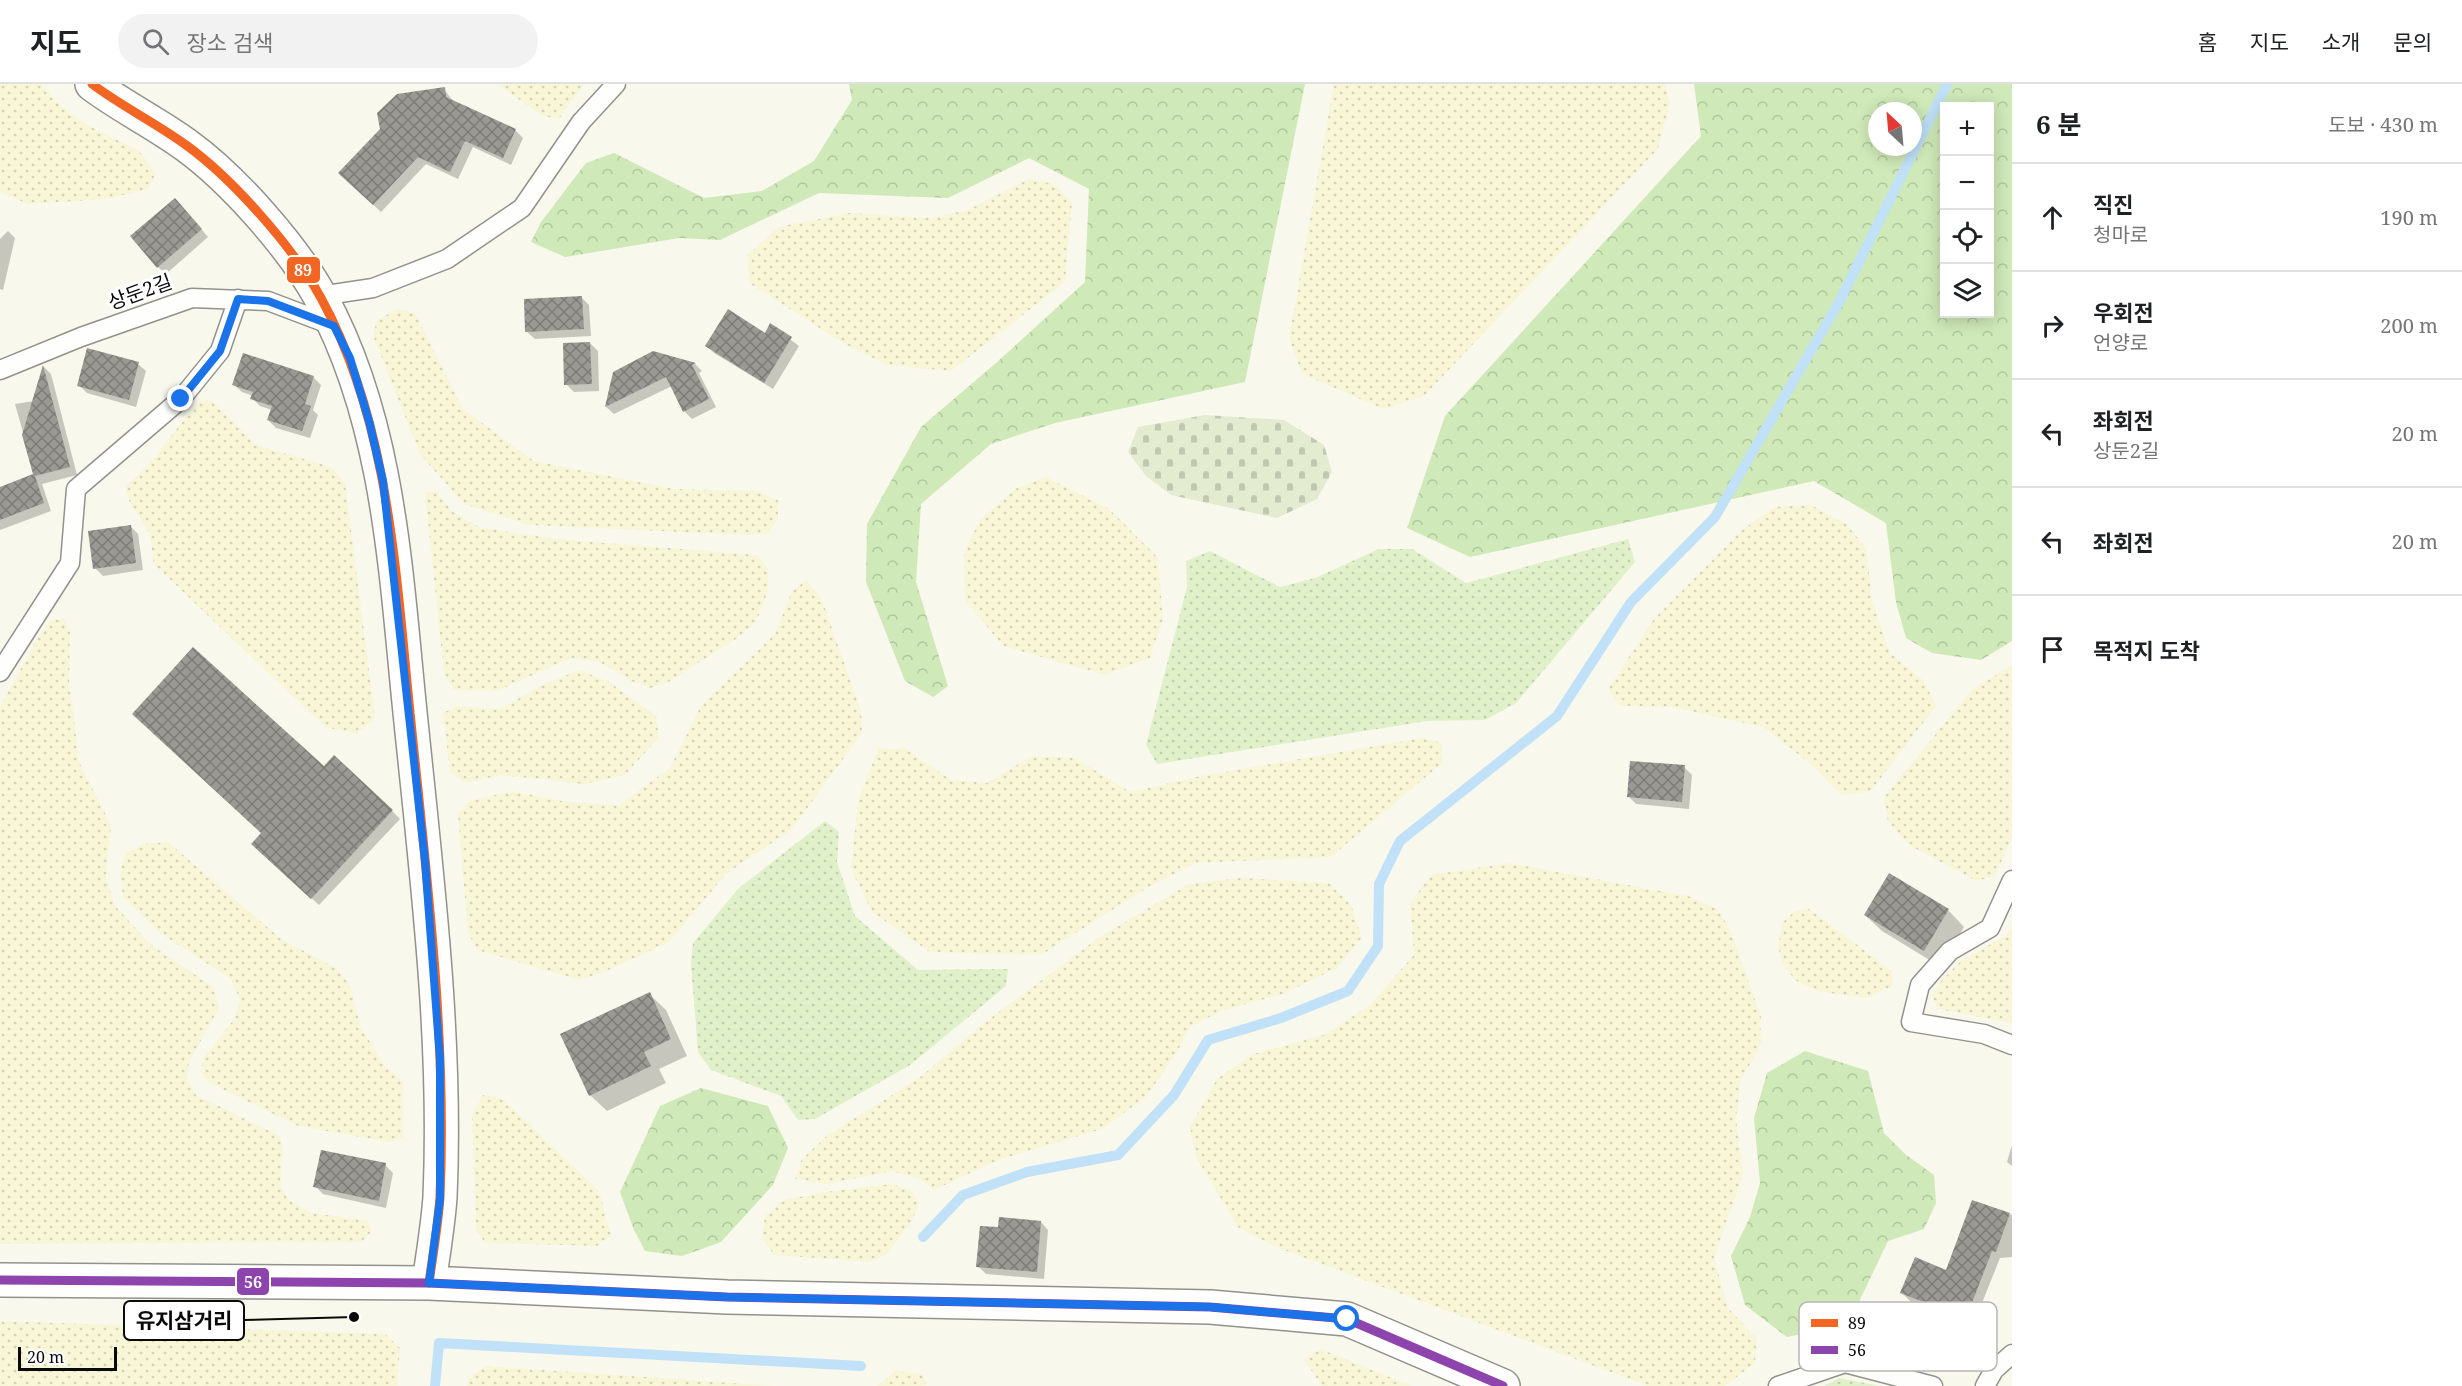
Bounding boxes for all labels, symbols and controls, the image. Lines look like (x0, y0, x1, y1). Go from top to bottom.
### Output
search box (118, 14, 538, 68)
text: 지도 (30, 23, 82, 61)
icon: search (139, 25, 172, 58)
text: 장소 검색 (187, 27, 273, 57)
text: 홈 (2198, 28, 2217, 56)
text: 지도 (2250, 28, 2289, 56)
text: 소개 (2322, 28, 2360, 56)
text: 문의 (2393, 28, 2432, 56)
north arrow (1868, 102, 1922, 156)
map controls (1940, 102, 1994, 318)
button: + (1940, 102, 1994, 156)
text: 6 분 (2036, 106, 2081, 142)
text: 도보 · 430 m (2328, 111, 2438, 138)
button: − (1940, 156, 1994, 210)
text: 직진 (2093, 189, 2133, 219)
icon: ahead (2036, 201, 2069, 234)
text: 190 m (2380, 204, 2438, 231)
button: locate (1940, 210, 1994, 264)
text: 청마로 (2093, 221, 2148, 248)
line badge: 89 (286, 256, 321, 284)
text: 89 (294, 259, 312, 281)
button: layers (1940, 264, 1994, 318)
street label: 상둔2길 (104, 267, 176, 316)
text: 우회전 (2093, 297, 2154, 327)
icon: right (2036, 309, 2069, 342)
text: 200 m (2380, 312, 2438, 339)
text: 언양로 (2093, 329, 2148, 356)
route end (167, 385, 193, 411)
text: 좌회전 (2093, 405, 2154, 435)
icon: left (2036, 417, 2069, 450)
text: 20 m (2392, 420, 2438, 447)
text: 상둔2길 (2093, 437, 2159, 464)
icon: left (2036, 525, 2069, 558)
text: 좌회전 (2093, 527, 2154, 557)
text: 20 m (2392, 528, 2438, 555)
icon: arrive (2036, 633, 2069, 666)
text: 목적지 도착 (2093, 635, 2200, 665)
line badge: 56 (236, 1267, 270, 1296)
text: 56 (244, 1271, 262, 1293)
callout: 유지삼거리 (124, 1301, 244, 1340)
legend (1799, 1302, 1997, 1371)
route start (1333, 1305, 1359, 1331)
text: 유지삼거리 (136, 1306, 232, 1334)
text: 89 (1848, 1312, 1866, 1334)
text: 56 (1848, 1339, 1866, 1361)
scale bar (18, 1344, 117, 1372)
text: 20 m (27, 1346, 64, 1368)

